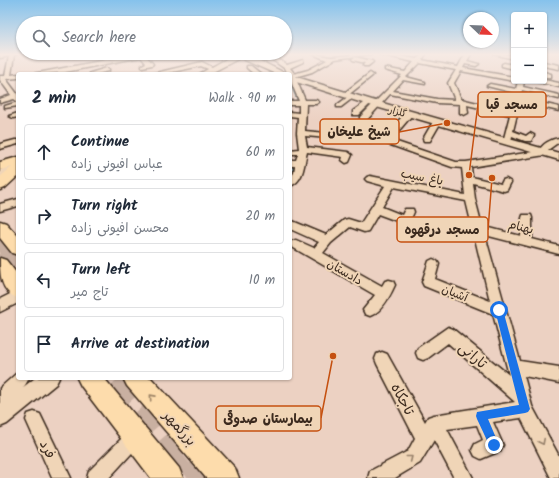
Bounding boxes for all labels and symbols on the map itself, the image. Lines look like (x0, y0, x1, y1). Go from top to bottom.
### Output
north arrow (463, 12, 499, 48)
callout: مسجد قبا (478, 92, 546, 117)
text: مسجد قبا (486, 95, 538, 116)
street label: گلزار (386, 102, 409, 122)
callout: شیخ علیخان (320, 119, 399, 144)
text: شیخ علیخان (327, 122, 391, 143)
street label: باغ سیب (399, 164, 445, 191)
street label: بهنام (506, 215, 536, 240)
callout: مسجد درقهوه (397, 217, 488, 242)
text: مسجد درقهوه (405, 220, 479, 241)
street label: دادستان (323, 255, 366, 290)
street label: آشیان (439, 280, 472, 308)
route start (490, 301, 508, 319)
street label: تارانی (453, 337, 492, 375)
street label: تاجکاه (385, 380, 420, 420)
one-way arrow (149, 394, 157, 402)
street label: بزرگمهر (157, 405, 201, 451)
callout: بیمارستان صدوقی (216, 406, 321, 431)
text: بیمارستان صدوقی (223, 409, 313, 430)
street label: فرد (33, 436, 61, 463)
route end (485, 436, 503, 454)
one-way arrow (537, 438, 545, 445)
one-way arrow (406, 456, 413, 463)

